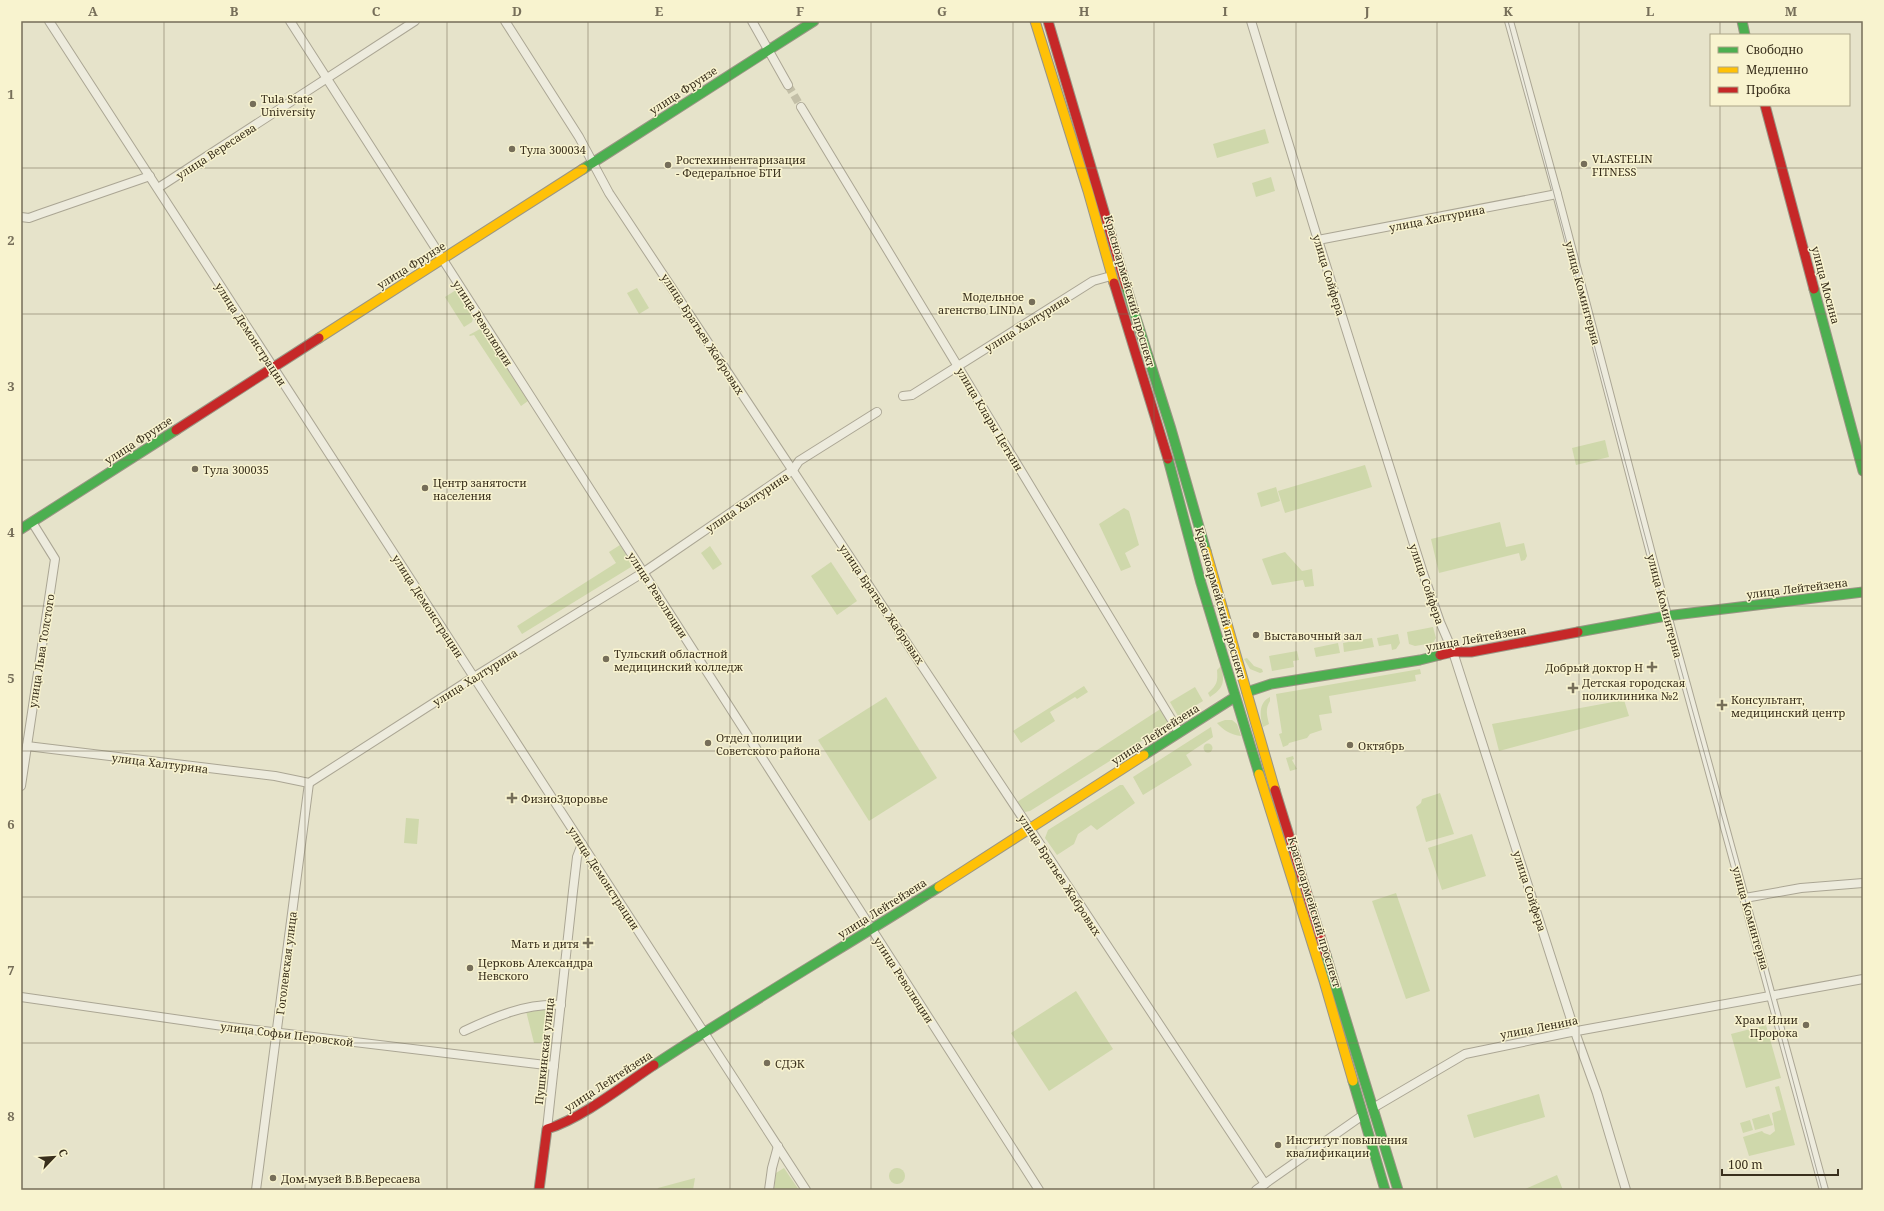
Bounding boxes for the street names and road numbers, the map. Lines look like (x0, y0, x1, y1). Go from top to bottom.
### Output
street label: улица Фрунзе (646, 62, 720, 118)
street label: улица Вересаева (173, 119, 259, 183)
street label: улица Халтурина (1388, 201, 1486, 235)
street label: Красноармейский проспект (1101, 213, 1159, 369)
street label: улица Сойфера (1309, 232, 1349, 318)
street label: улица Фрунзе (374, 238, 448, 292)
street label: улица Коминтерна (1562, 239, 1604, 347)
street label: улица Мосина (1808, 244, 1844, 326)
street label: улица Братьев Жабровых (658, 270, 748, 398)
street label: улица Революции (450, 277, 516, 369)
street label: улица Демонстрации (212, 279, 290, 389)
street label: улица Халтурина (982, 291, 1072, 355)
street label: улица Клары Цеткин (953, 365, 1027, 473)
street label: улица Фрунзе (101, 412, 175, 468)
street label: улица Халтурина (702, 469, 792, 535)
street label: Красноармейский проспект (1192, 525, 1250, 681)
street label: улица Братьев Жабровых (836, 541, 928, 668)
street label: улица Сойфера (1406, 542, 1448, 626)
street label: улица Революции (625, 549, 691, 641)
street label: улица Демонстрации (389, 551, 467, 661)
street label: улица Коминтерна (1644, 552, 1686, 660)
street label: улица Лейтейзена (1745, 574, 1849, 602)
street label: улица Льва Толстого (25, 593, 57, 709)
street label: улица Лейтейзена (1424, 622, 1528, 654)
street label: улица Халтурина (430, 645, 520, 709)
street label: улица Лейтейзена (1108, 700, 1202, 768)
street label: улица Халтурина (111, 750, 209, 776)
street label: улица Братьев Жабровых (1015, 811, 1105, 939)
street label: улица Демонстрации (565, 823, 643, 933)
street label: Красноармейский проспект (1285, 835, 1345, 989)
street label: улица Сойфера (1510, 849, 1550, 933)
street label: улица Коминтерна (1729, 864, 1773, 972)
street label: улица Лейтейзена (835, 875, 929, 941)
street label: Гоголевская улица (272, 910, 300, 1016)
street label: улица Революции (871, 934, 937, 1026)
street label: Пушкинская улица (531, 997, 557, 1105)
street label: улица Ленина (1499, 1012, 1579, 1042)
street label: улица Софьи Перовской (220, 1018, 354, 1050)
street label: улица Лейтейзена (561, 1047, 655, 1115)

